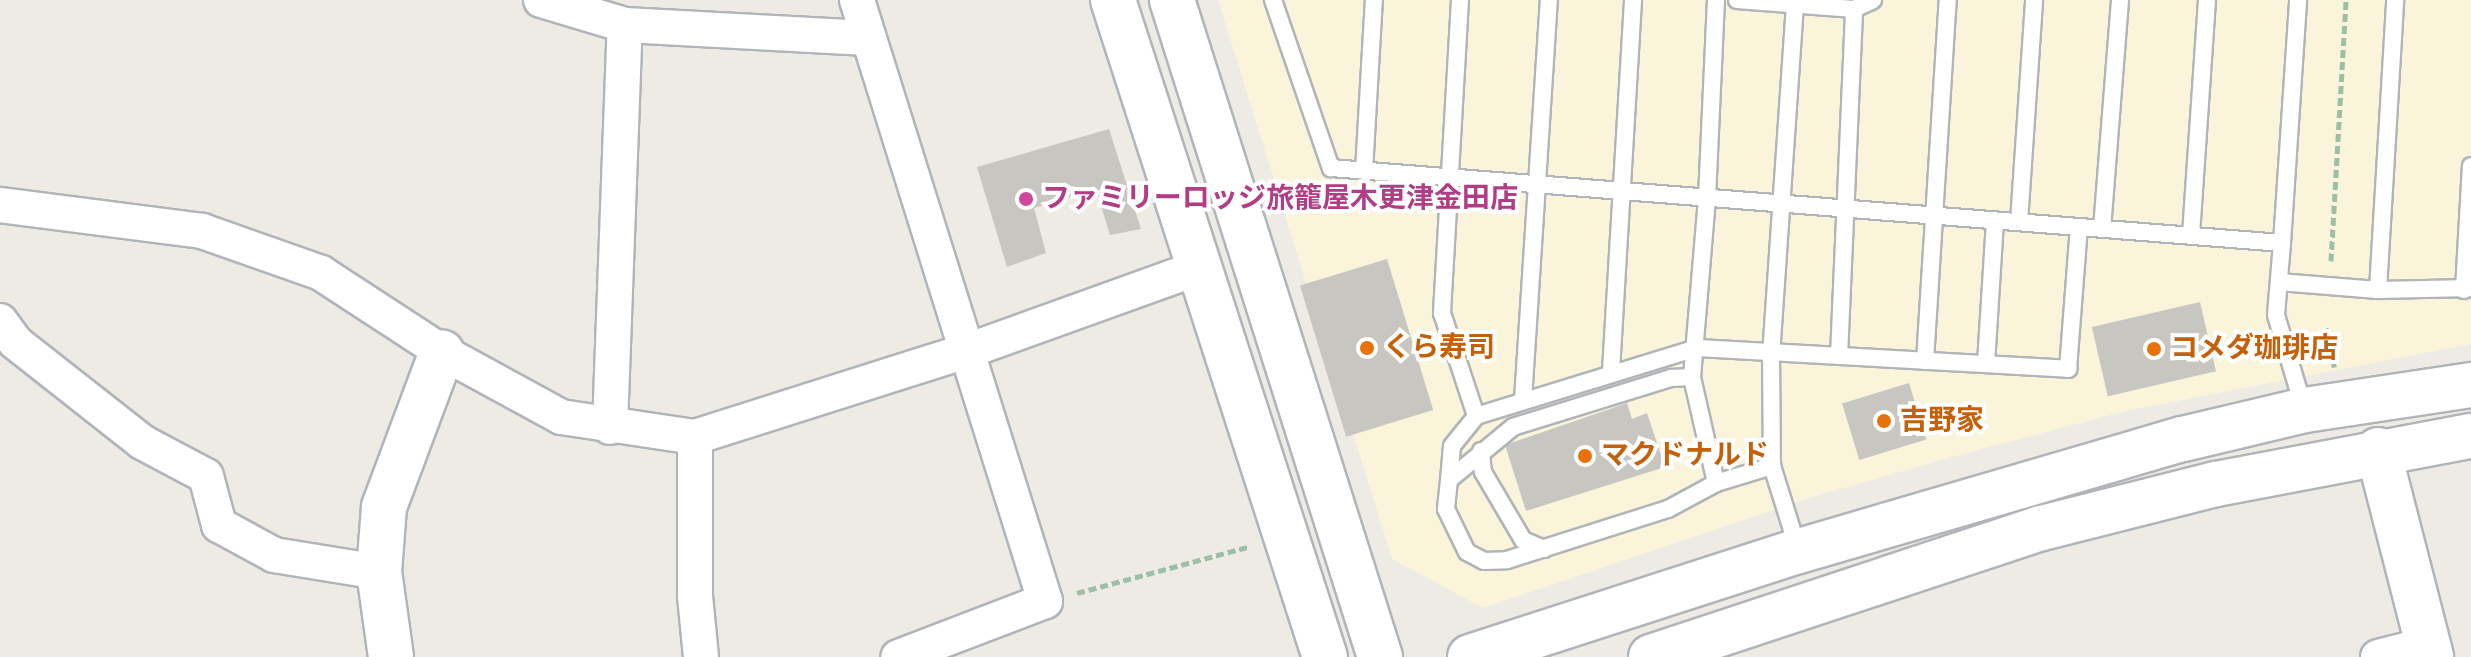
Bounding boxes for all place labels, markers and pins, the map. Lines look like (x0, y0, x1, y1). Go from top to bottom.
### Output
place label: ファミリーロッジ旅籠屋木更津金田店 (1042, 182, 1518, 216)
marker: ファミリーロッジ旅籠屋木更津金田店 (1017, 190, 1035, 208)
place label: くら寿司 (1383, 331, 1495, 365)
place label: コメダ珈琲店 (2170, 332, 2338, 366)
marker: くら寿司 (1358, 339, 1376, 357)
marker: コメダ珈琲店 (2145, 340, 2163, 358)
place label: 吉野家 (1900, 404, 1984, 438)
marker: 吉野家 (1875, 412, 1893, 430)
place label: マクドナルド (1601, 439, 1769, 473)
marker: マクドナルド (1576, 447, 1594, 465)

